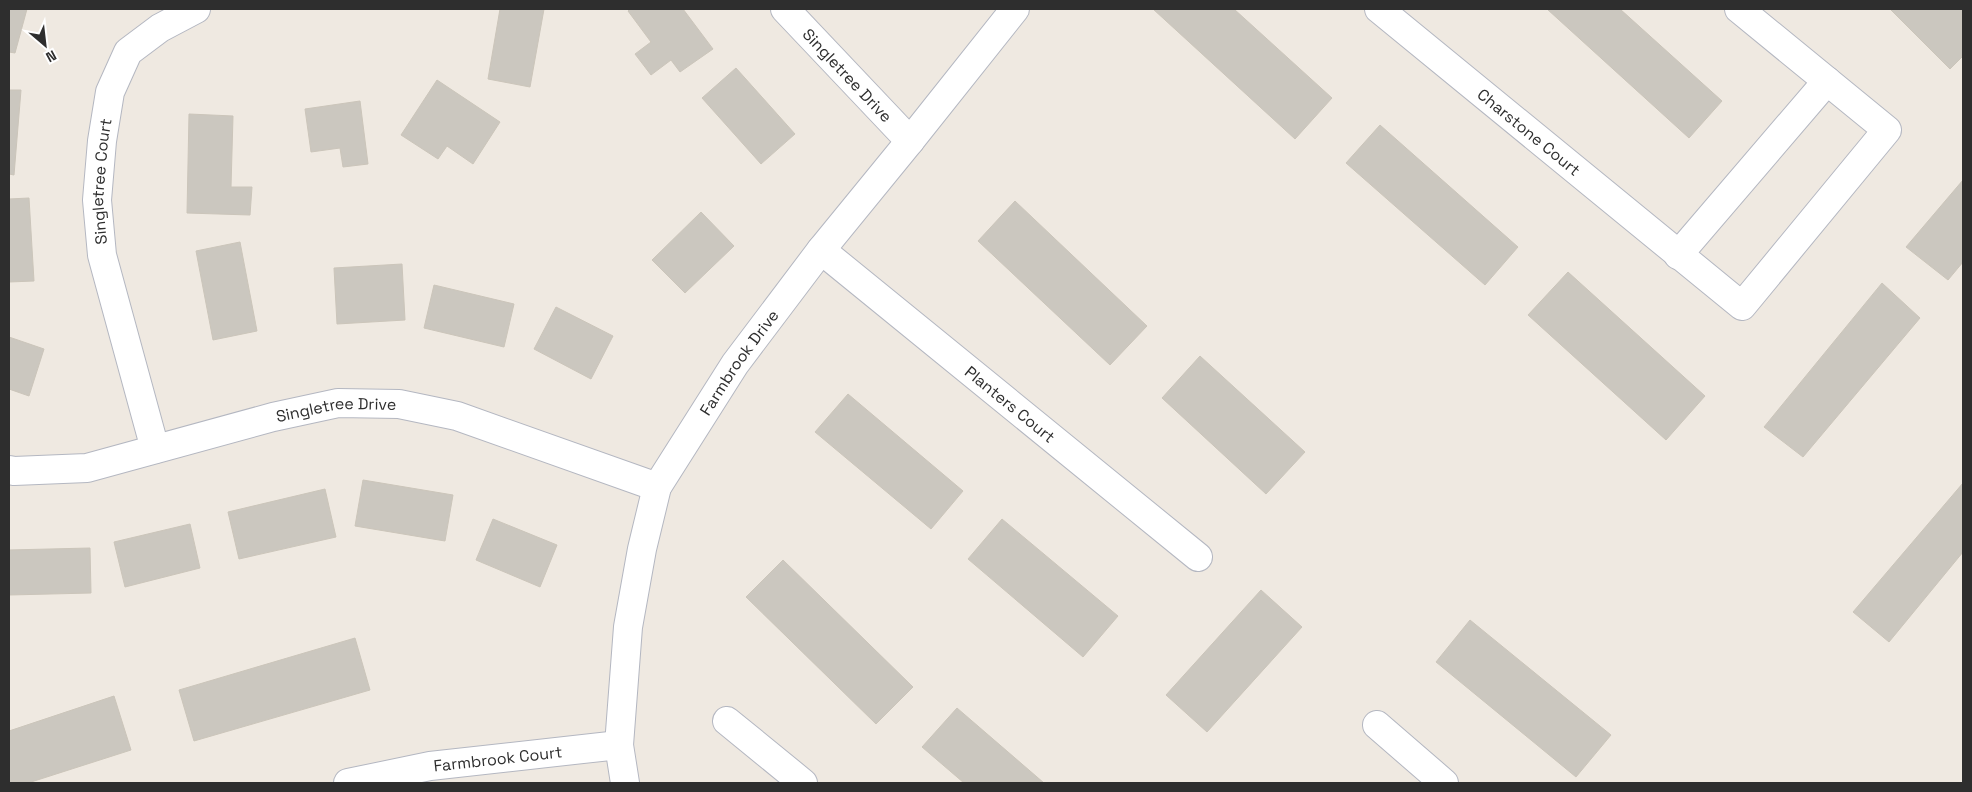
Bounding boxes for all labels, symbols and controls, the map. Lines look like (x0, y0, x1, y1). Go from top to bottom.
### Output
north arrow (20, 20, 70, 70)
street label: Singletree Drive (798, 24, 897, 127)
text: N (43, 46, 59, 67)
street label: Charstone Court (1473, 84, 1585, 181)
street label: Singletree Court (87, 117, 117, 245)
street label: Farmbrook Drive (695, 305, 783, 420)
street label: Planters Court (960, 361, 1059, 448)
street label: Singletree Drive (274, 393, 396, 427)
street label: Farmbrook Court (432, 741, 563, 777)

